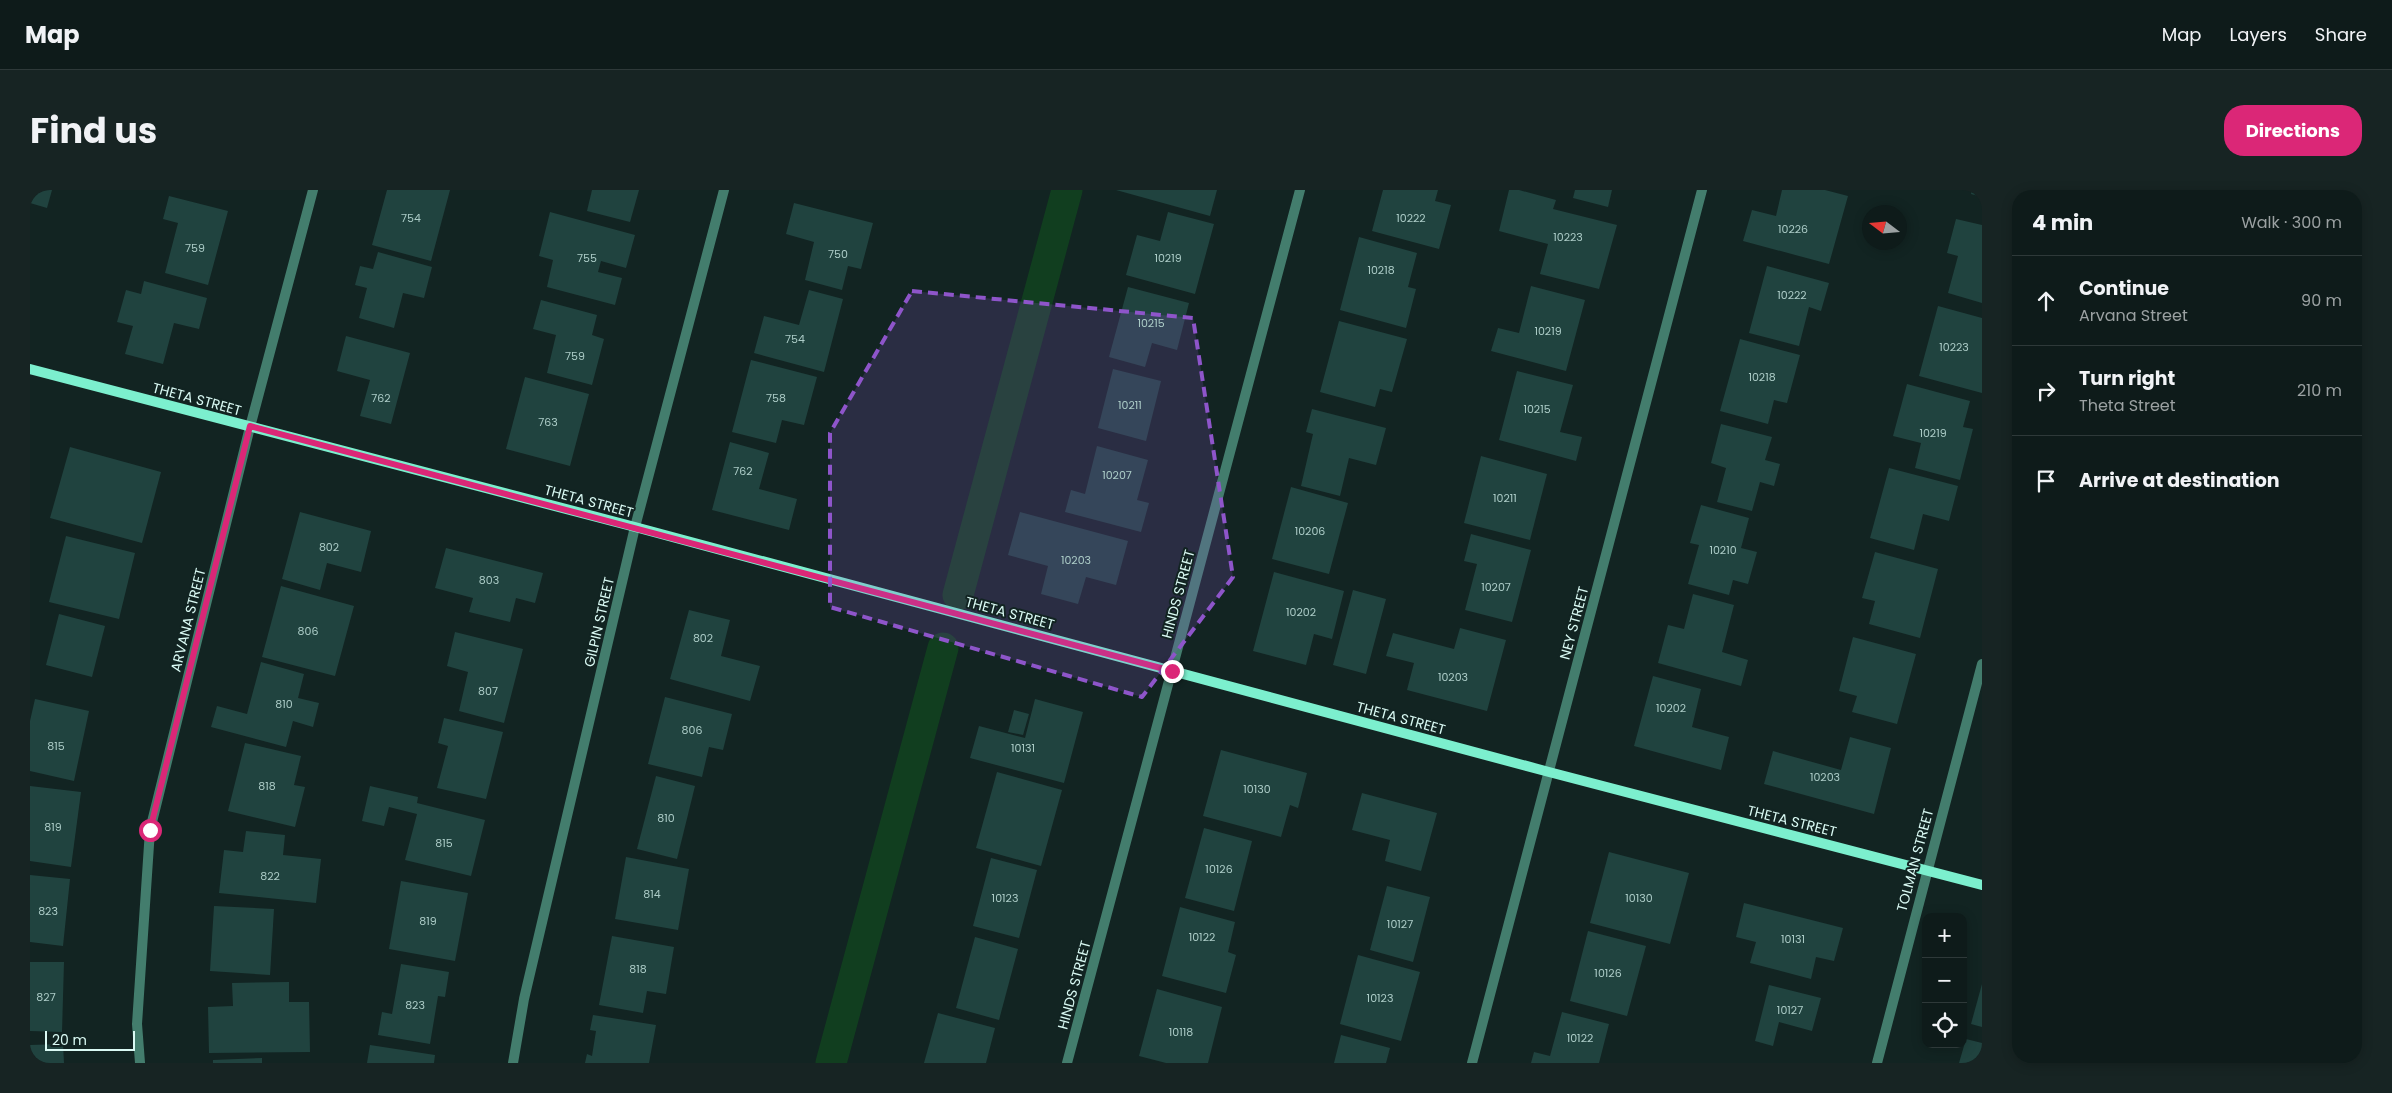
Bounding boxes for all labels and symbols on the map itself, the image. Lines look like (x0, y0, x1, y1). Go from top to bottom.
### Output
north arrow (1862, 205, 1907, 250)
house number: 754 (401, 210, 421, 226)
house number: 10222 (1396, 210, 1426, 226)
house number: 10226 (1778, 221, 1808, 237)
house number: 10223 (1553, 229, 1583, 245)
house number: 759 (185, 240, 205, 256)
house number: 750 (828, 246, 848, 262)
house number: 755 (577, 250, 597, 266)
house number: 10219 (1154, 250, 1182, 266)
house number: 10218 (1367, 262, 1395, 278)
house number: 10222 (1777, 287, 1807, 303)
house number: 10215 (1137, 315, 1165, 331)
house number: 10219 (1534, 323, 1562, 339)
house number: 754 (785, 331, 805, 347)
house number: 10223 (1939, 339, 1969, 355)
house number: 759 (565, 348, 585, 364)
house number: 10218 (1748, 369, 1776, 385)
street label: THETA STREET (150, 378, 244, 421)
house number: 762 (371, 390, 391, 406)
house number: 758 (766, 390, 786, 406)
house number: 10211 (1118, 397, 1142, 413)
house number: 10215 (1523, 401, 1551, 417)
house number: 763 (538, 414, 558, 430)
house number: 10219 (1919, 425, 1947, 441)
house number: 762 (733, 463, 753, 479)
house number: 10207 (1102, 467, 1132, 483)
street label: THETA STREET (542, 480, 636, 523)
house number: 10211 (1493, 490, 1517, 506)
house number: 10206 (1295, 523, 1325, 539)
house number: 802 (319, 539, 339, 555)
house number: 10210 (1709, 542, 1737, 558)
street label: HINDS STREET (1157, 547, 1200, 641)
house number: 10203 (1061, 552, 1091, 568)
street label: ARVANA STREET (165, 566, 211, 674)
house number: 803 (479, 572, 499, 588)
street label: GILPIN STREET (579, 575, 619, 669)
house number: 10207 (1481, 579, 1511, 595)
street label: NEY STREET (1555, 584, 1593, 662)
street label: THETA STREET (963, 592, 1057, 635)
house number: 10202 (1286, 604, 1316, 620)
house number: 806 (298, 623, 318, 639)
house number: 802 (693, 630, 713, 646)
route end (1161, 660, 1184, 683)
house number: 10203 (1438, 669, 1468, 685)
house number: 807 (478, 683, 498, 699)
house number: 810 (275, 696, 293, 712)
street label: THETA STREET (1354, 697, 1448, 740)
house number: 10202 (1656, 700, 1686, 716)
house number: 806 (682, 722, 702, 738)
house number: 815 (47, 738, 65, 754)
house number: 10131 (1011, 740, 1035, 756)
house number: 10203 (1810, 769, 1840, 785)
house number: 818 (258, 778, 276, 794)
house number: 10130 (1243, 781, 1271, 797)
street label: THETA STREET (1745, 800, 1839, 842)
street label: TOLMAN STREET (1892, 806, 1938, 914)
house number: 810 (657, 810, 675, 826)
house number: 819 (44, 819, 62, 835)
route start (139, 819, 162, 842)
house number: 815 (435, 835, 453, 851)
house number: 10126 (1205, 861, 1233, 877)
house number: 822 (260, 868, 280, 884)
house number: 814 (643, 886, 661, 902)
house number: 10123 (992, 890, 1018, 906)
house number: 10130 (1625, 890, 1653, 906)
house number: 823 (38, 903, 58, 919)
house number: 819 (419, 913, 437, 929)
house number: 10127 (1387, 916, 1413, 932)
house number: 10122 (1189, 929, 1215, 945)
house number: 10131 (1781, 931, 1805, 947)
street label: HINDS STREET (1053, 938, 1096, 1032)
house number: 818 (629, 961, 647, 977)
house number: 10126 (1594, 965, 1622, 981)
house number: 827 (36, 989, 56, 1005)
house number: 10123 (1367, 990, 1393, 1006)
house number: 823 (405, 997, 425, 1013)
house number: 10127 (1777, 1002, 1803, 1018)
house number: 10118 (1169, 1024, 1193, 1040)
scale bar (45, 1028, 135, 1051)
house number: 10122 (1567, 1030, 1593, 1046)

